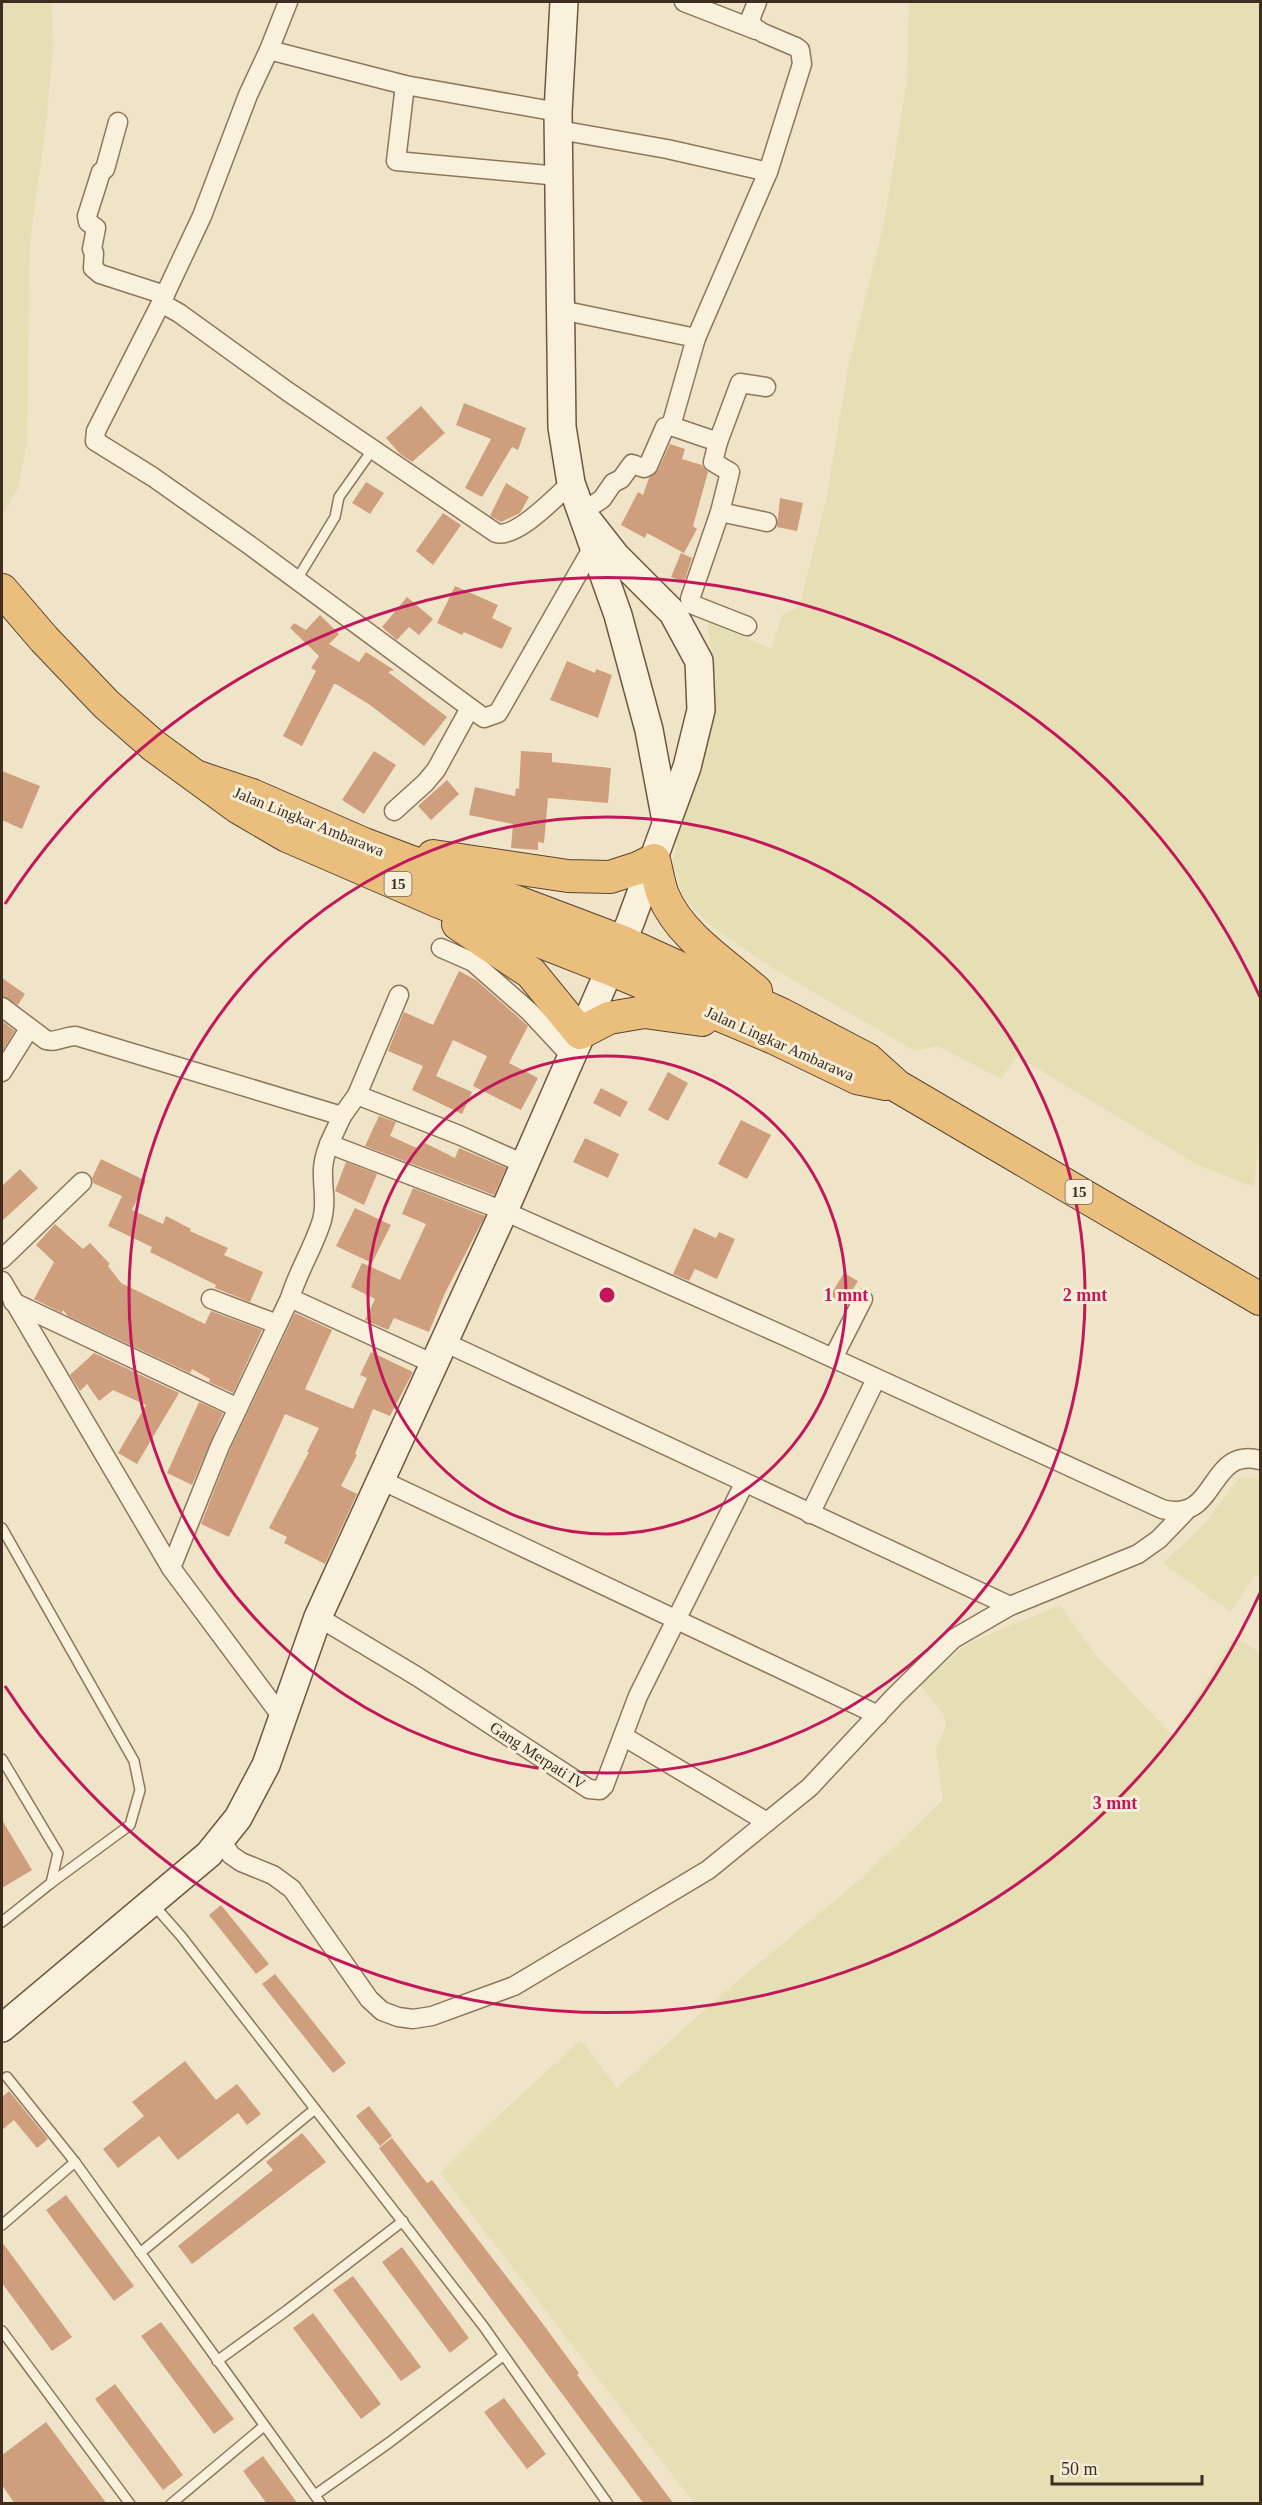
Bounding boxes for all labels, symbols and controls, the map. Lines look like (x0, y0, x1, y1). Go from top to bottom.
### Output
street label: Jalan Lingkar Ambarawa (231, 783, 387, 860)
road number: 15 (384, 872, 412, 896)
street label: Jalan Lingkar Ambarawa (702, 1003, 857, 1085)
road number: 15 (1066, 1180, 1092, 1204)
centre of rings (597, 1285, 617, 1305)
text: 1 mnt (824, 1285, 868, 1305)
text: 2 mnt (1063, 1285, 1107, 1305)
street label: Gang Merpati IV (486, 1718, 589, 1794)
text: 3 mnt (1093, 1793, 1137, 1813)
scale bar (1052, 2448, 1202, 2486)
text: 50 m (1061, 2459, 1098, 2479)

